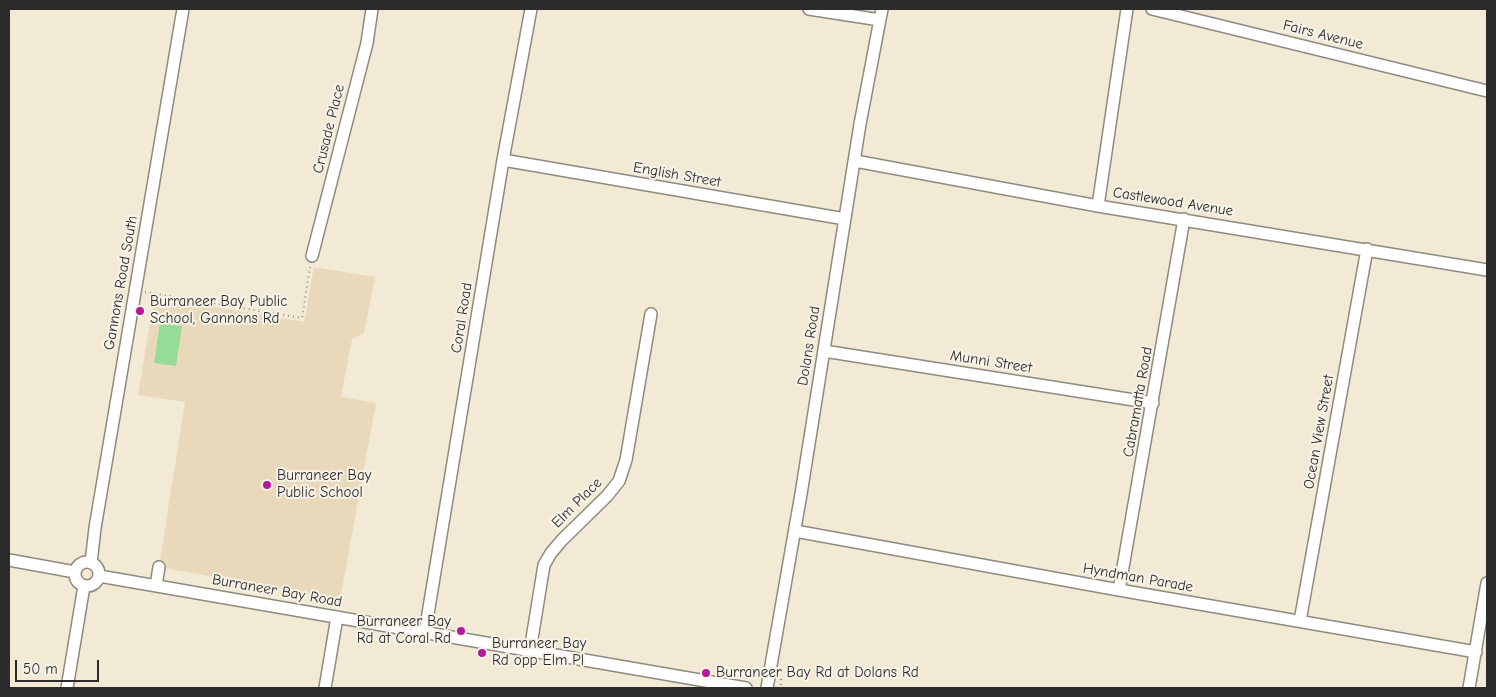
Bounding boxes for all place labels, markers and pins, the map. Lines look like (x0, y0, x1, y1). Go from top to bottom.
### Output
place label: Burraneer Bay Public School, Gannons Rd (150, 293, 287, 328)
marker: Burraneer Bay Public School, Gannons Rd (134, 305, 146, 317)
place label: Burraneer Bay Public School (277, 467, 371, 502)
marker: Burraneer Bay Public School (261, 479, 273, 491)
place label: Burraneer Bay Rd at Coral Rd (357, 613, 451, 648)
marker: Burraneer Bay Rd at Coral Rd (455, 625, 467, 637)
place label: Burraneer Bay Rd opp Elm Pl (492, 635, 586, 670)
marker: Burraneer Bay Rd opp Elm Pl (476, 647, 488, 659)
place label: Burraneer Bay Rd at Dolans Rd (716, 664, 919, 682)
marker: Burraneer Bay Rd at Dolans Rd (700, 667, 712, 679)

